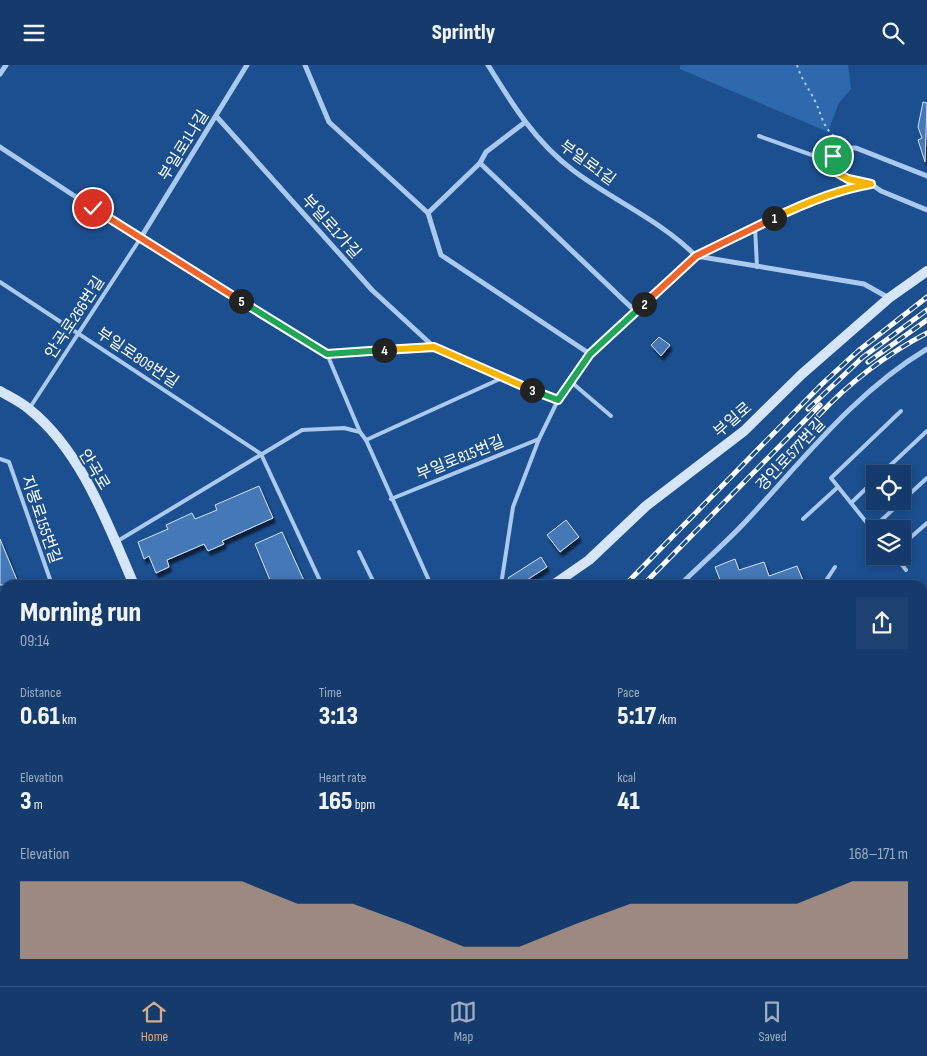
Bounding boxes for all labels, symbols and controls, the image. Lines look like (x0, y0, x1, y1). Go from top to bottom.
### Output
icon: menu (20, 19, 48, 47)
text: Sprintly (432, 19, 495, 46)
icon: search (879, 19, 907, 47)
street label: 부일로1나길 (155, 107, 213, 184)
pin (812, 135, 854, 177)
street label: 부일로1길 (555, 137, 619, 190)
icon: arrive (819, 142, 847, 170)
pin (72, 187, 114, 229)
street label: 부일로1가길 (297, 191, 364, 263)
icon: check (79, 194, 107, 222)
pin: 1 (762, 205, 786, 231)
text: 1 (772, 210, 777, 227)
street label: 안곡로266번길 (42, 273, 109, 363)
pin: 5 (228, 289, 254, 313)
pin: 2 (632, 291, 656, 317)
text: 5 (238, 293, 245, 310)
text: 2 (641, 296, 648, 313)
street label: 부일로809번길 (93, 324, 182, 393)
pin: 4 (372, 337, 396, 363)
text: 4 (381, 342, 388, 359)
pin: 3 (520, 377, 544, 403)
text: 3 (529, 382, 536, 399)
street label: 부일로 (710, 398, 756, 442)
street label: 경인로577번길 (753, 415, 830, 495)
street label: 부일로815번길 (414, 432, 507, 485)
street label: 안곡로 (74, 446, 113, 494)
map controls (866, 465, 911, 565)
button: locate (866, 465, 911, 510)
street label: 지봉로155번길 (17, 473, 65, 566)
button: layers (866, 520, 911, 565)
text: Morning run (20, 596, 141, 629)
button: share (856, 597, 908, 649)
text: 09:14 (20, 632, 50, 651)
text: Distance (20, 684, 61, 701)
text: Time (319, 684, 342, 701)
text: Pace (617, 684, 640, 701)
text: 0.61 (20, 701, 60, 732)
text: 3:13 (319, 701, 358, 732)
text: 5:17 (617, 701, 656, 732)
text: km (60, 711, 76, 728)
text: /km (656, 711, 676, 728)
text: Elevation (20, 769, 63, 786)
text: Heart rate (319, 769, 366, 786)
text: kcal (617, 769, 636, 786)
text: 3 (20, 786, 32, 817)
text: 165 (319, 786, 352, 817)
text: 41 (617, 786, 640, 817)
text: m (32, 796, 43, 813)
text: bpm (352, 796, 375, 813)
text: Elevation (20, 845, 69, 864)
text: 168–171 m (849, 845, 908, 864)
tab: Home (140, 998, 168, 1045)
tab: Map (449, 998, 477, 1045)
tab: Saved (758, 998, 786, 1045)

